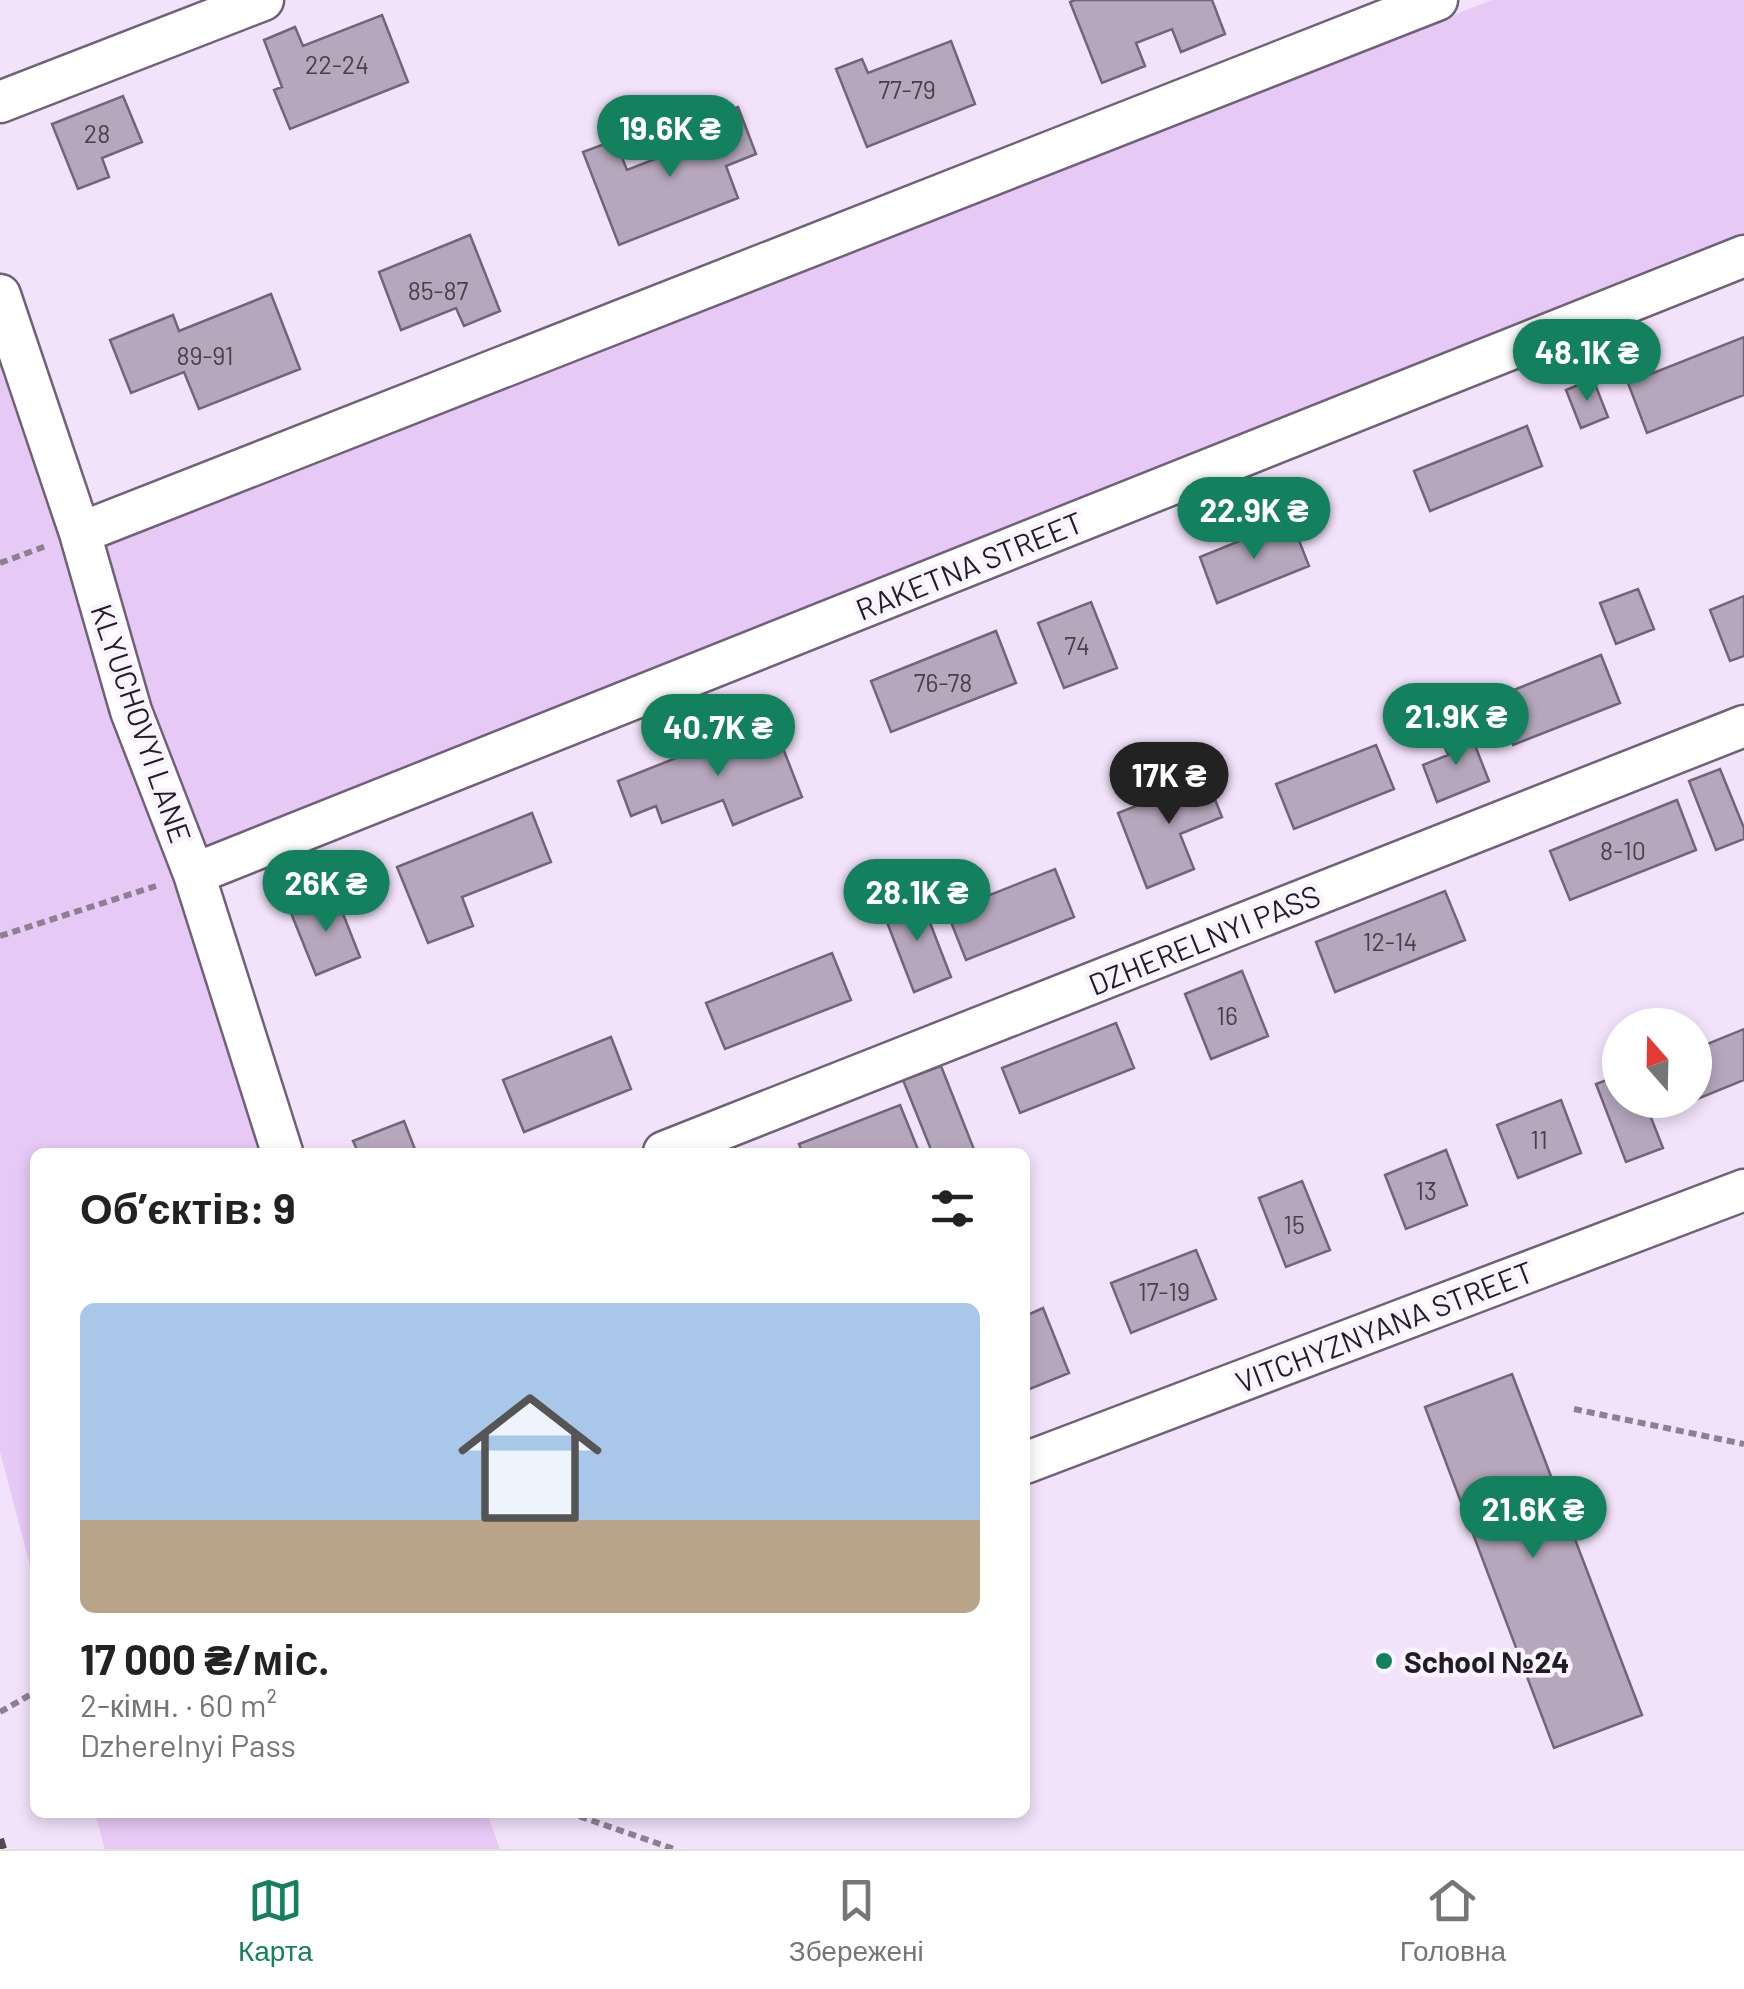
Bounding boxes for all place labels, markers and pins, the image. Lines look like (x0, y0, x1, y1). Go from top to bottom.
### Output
pin: 19.6K ₴ (578, 95, 762, 180)
pin: 48.1K ₴ (1495, 319, 1679, 404)
pin: 22.9K ₴ (1162, 477, 1346, 562)
pin: 21.9K ₴ (1364, 683, 1548, 768)
pin: 40.7K ₴ (626, 694, 810, 779)
pin: 17K ₴ (1099, 742, 1239, 827)
pin: 26K ₴ (256, 850, 396, 935)
pin: 28.1K ₴ (825, 859, 1009, 944)
pin: 21.6K ₴ (1441, 1476, 1625, 1561)
place label: School №24 (1404, 1643, 1569, 1679)
marker: School №24 (1373, 1650, 1395, 1672)

